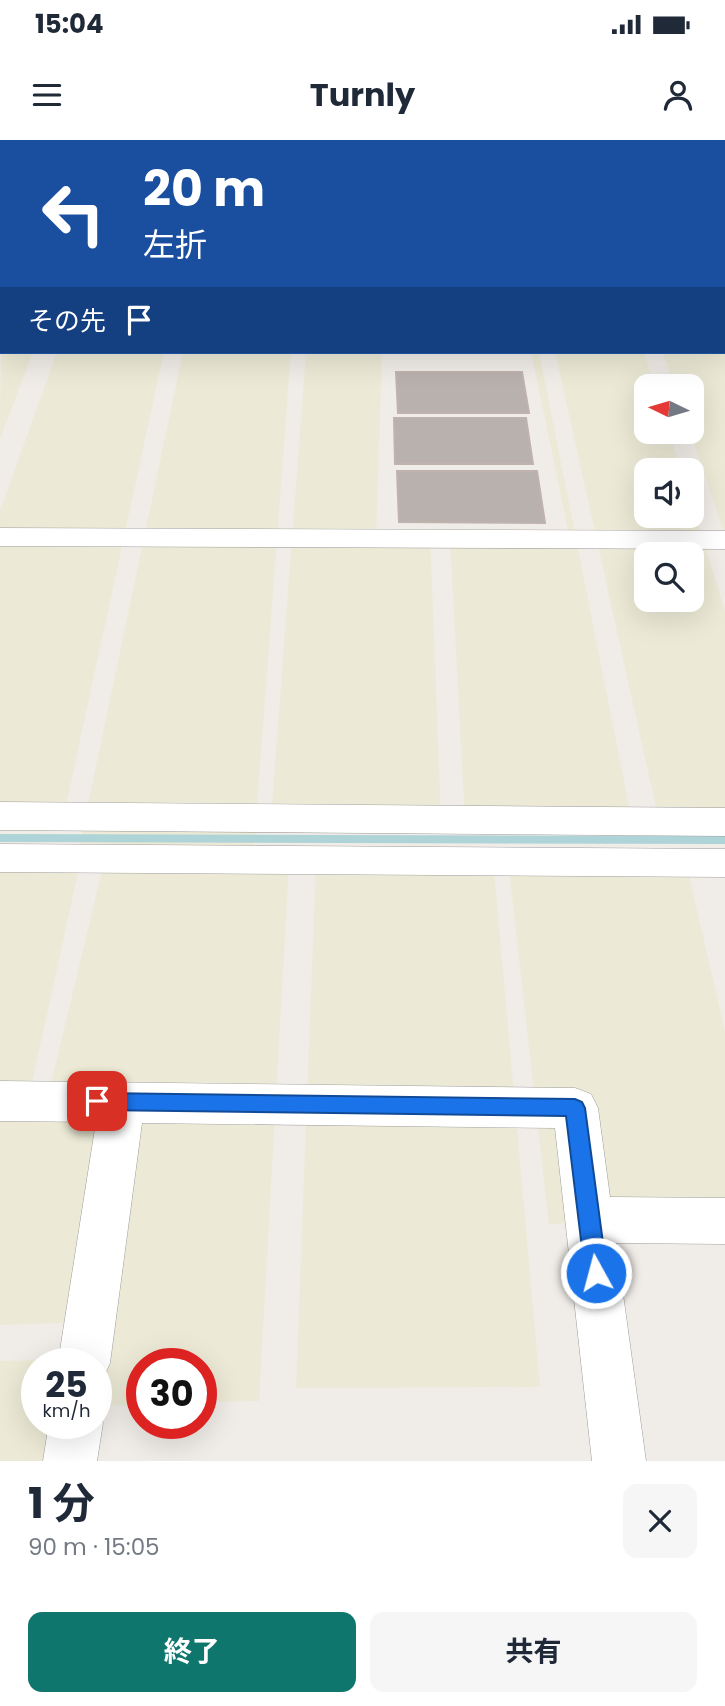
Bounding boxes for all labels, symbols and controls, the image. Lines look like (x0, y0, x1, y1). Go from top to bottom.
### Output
text: 15:04 (35, 6, 104, 42)
text: Turnly (310, 72, 415, 117)
icon: menu (28, 76, 66, 114)
icon: person (659, 76, 697, 114)
text: 20 m (143, 155, 265, 223)
icon: left (28, 168, 119, 259)
text: 左折 (143, 222, 207, 267)
icon: arrive (120, 301, 158, 339)
text: その先 (28, 303, 106, 339)
north arrow (634, 374, 704, 444)
map controls (634, 374, 704, 612)
button: sound (634, 458, 704, 528)
button: search (634, 542, 704, 612)
pin (67, 1071, 127, 1131)
icon: arrive (78, 1082, 116, 1120)
position arrow (559, 1236, 633, 1310)
speed limit sign: 30 (126, 1348, 217, 1439)
text: 25 (45, 1360, 88, 1409)
text: km/h (43, 1398, 90, 1423)
text: 1 分 (28, 1474, 95, 1533)
button: close (623, 1484, 697, 1558)
text: 90 m · 15:05 (28, 1531, 160, 1563)
button: 終了 (28, 1612, 356, 1692)
button: 共有 (370, 1612, 697, 1692)

